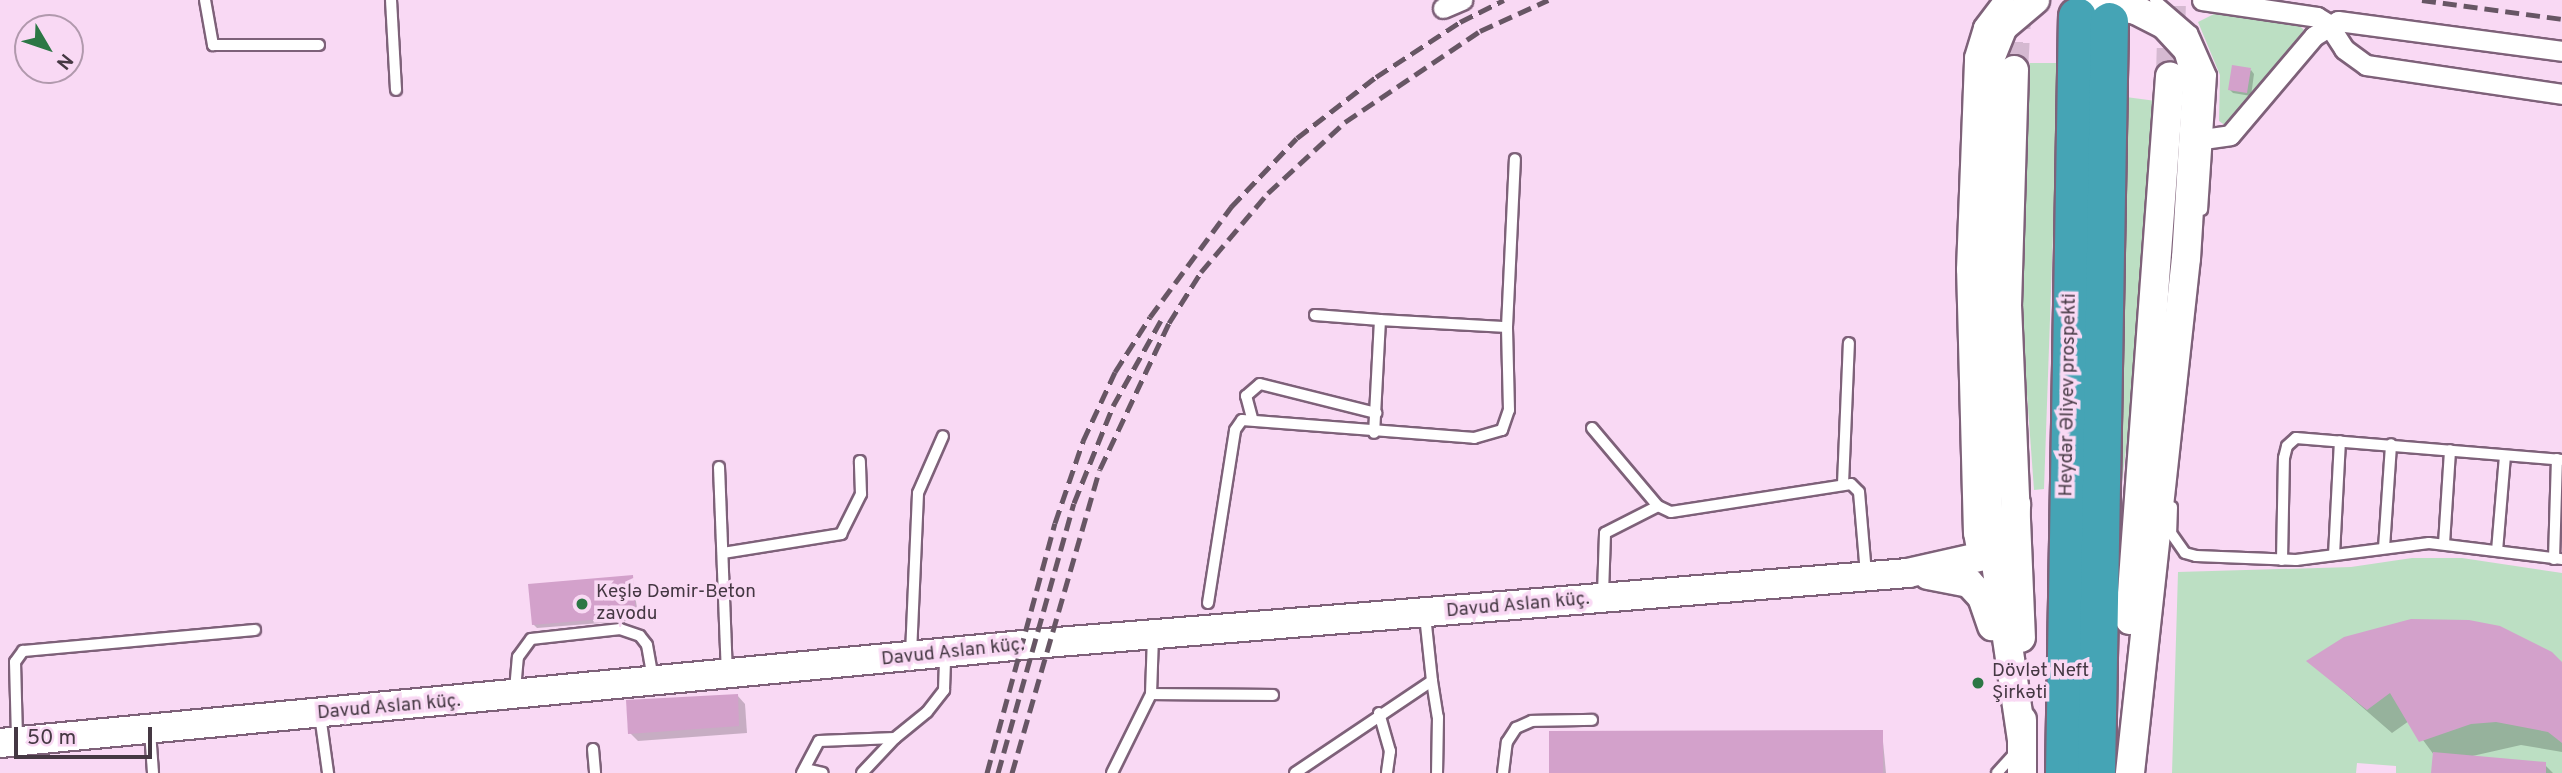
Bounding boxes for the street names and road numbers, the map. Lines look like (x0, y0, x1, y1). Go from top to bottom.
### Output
street label: Heydər Əliyev prospekti (2056, 293, 2082, 497)
street label: Davud Aslan küç. (1445, 588, 1591, 624)
street label: Davud Aslan küç. (880, 634, 1026, 672)
street label: Davud Aslan küç. (316, 690, 462, 726)

